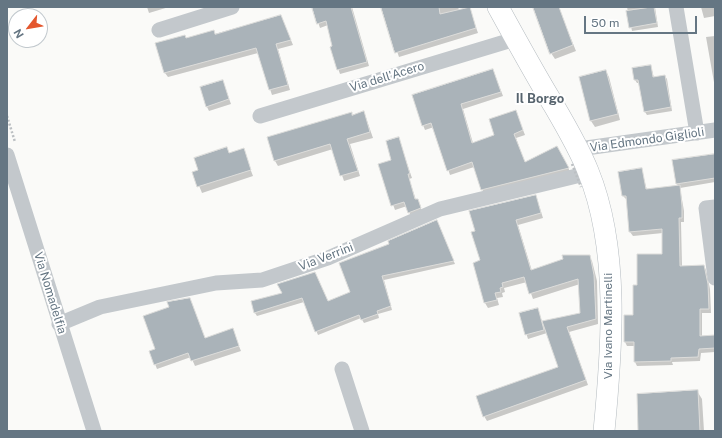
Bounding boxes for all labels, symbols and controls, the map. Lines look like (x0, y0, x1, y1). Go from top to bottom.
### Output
north arrow (8, 8, 48, 48)
scale bar (586, 8, 699, 34)
text: 50 m (591, 16, 619, 30)
text: N (11, 27, 26, 40)
street label: Via dell'Acero (348, 59, 426, 95)
district label: Il Borgo (516, 91, 564, 107)
street label: Via Edmondo Giglioli (589, 125, 705, 155)
street label: Via Verrini (297, 240, 355, 274)
street label: Via Nomadelfia (31, 250, 69, 336)
street label: Via Ivano Martinelli (601, 273, 615, 379)

